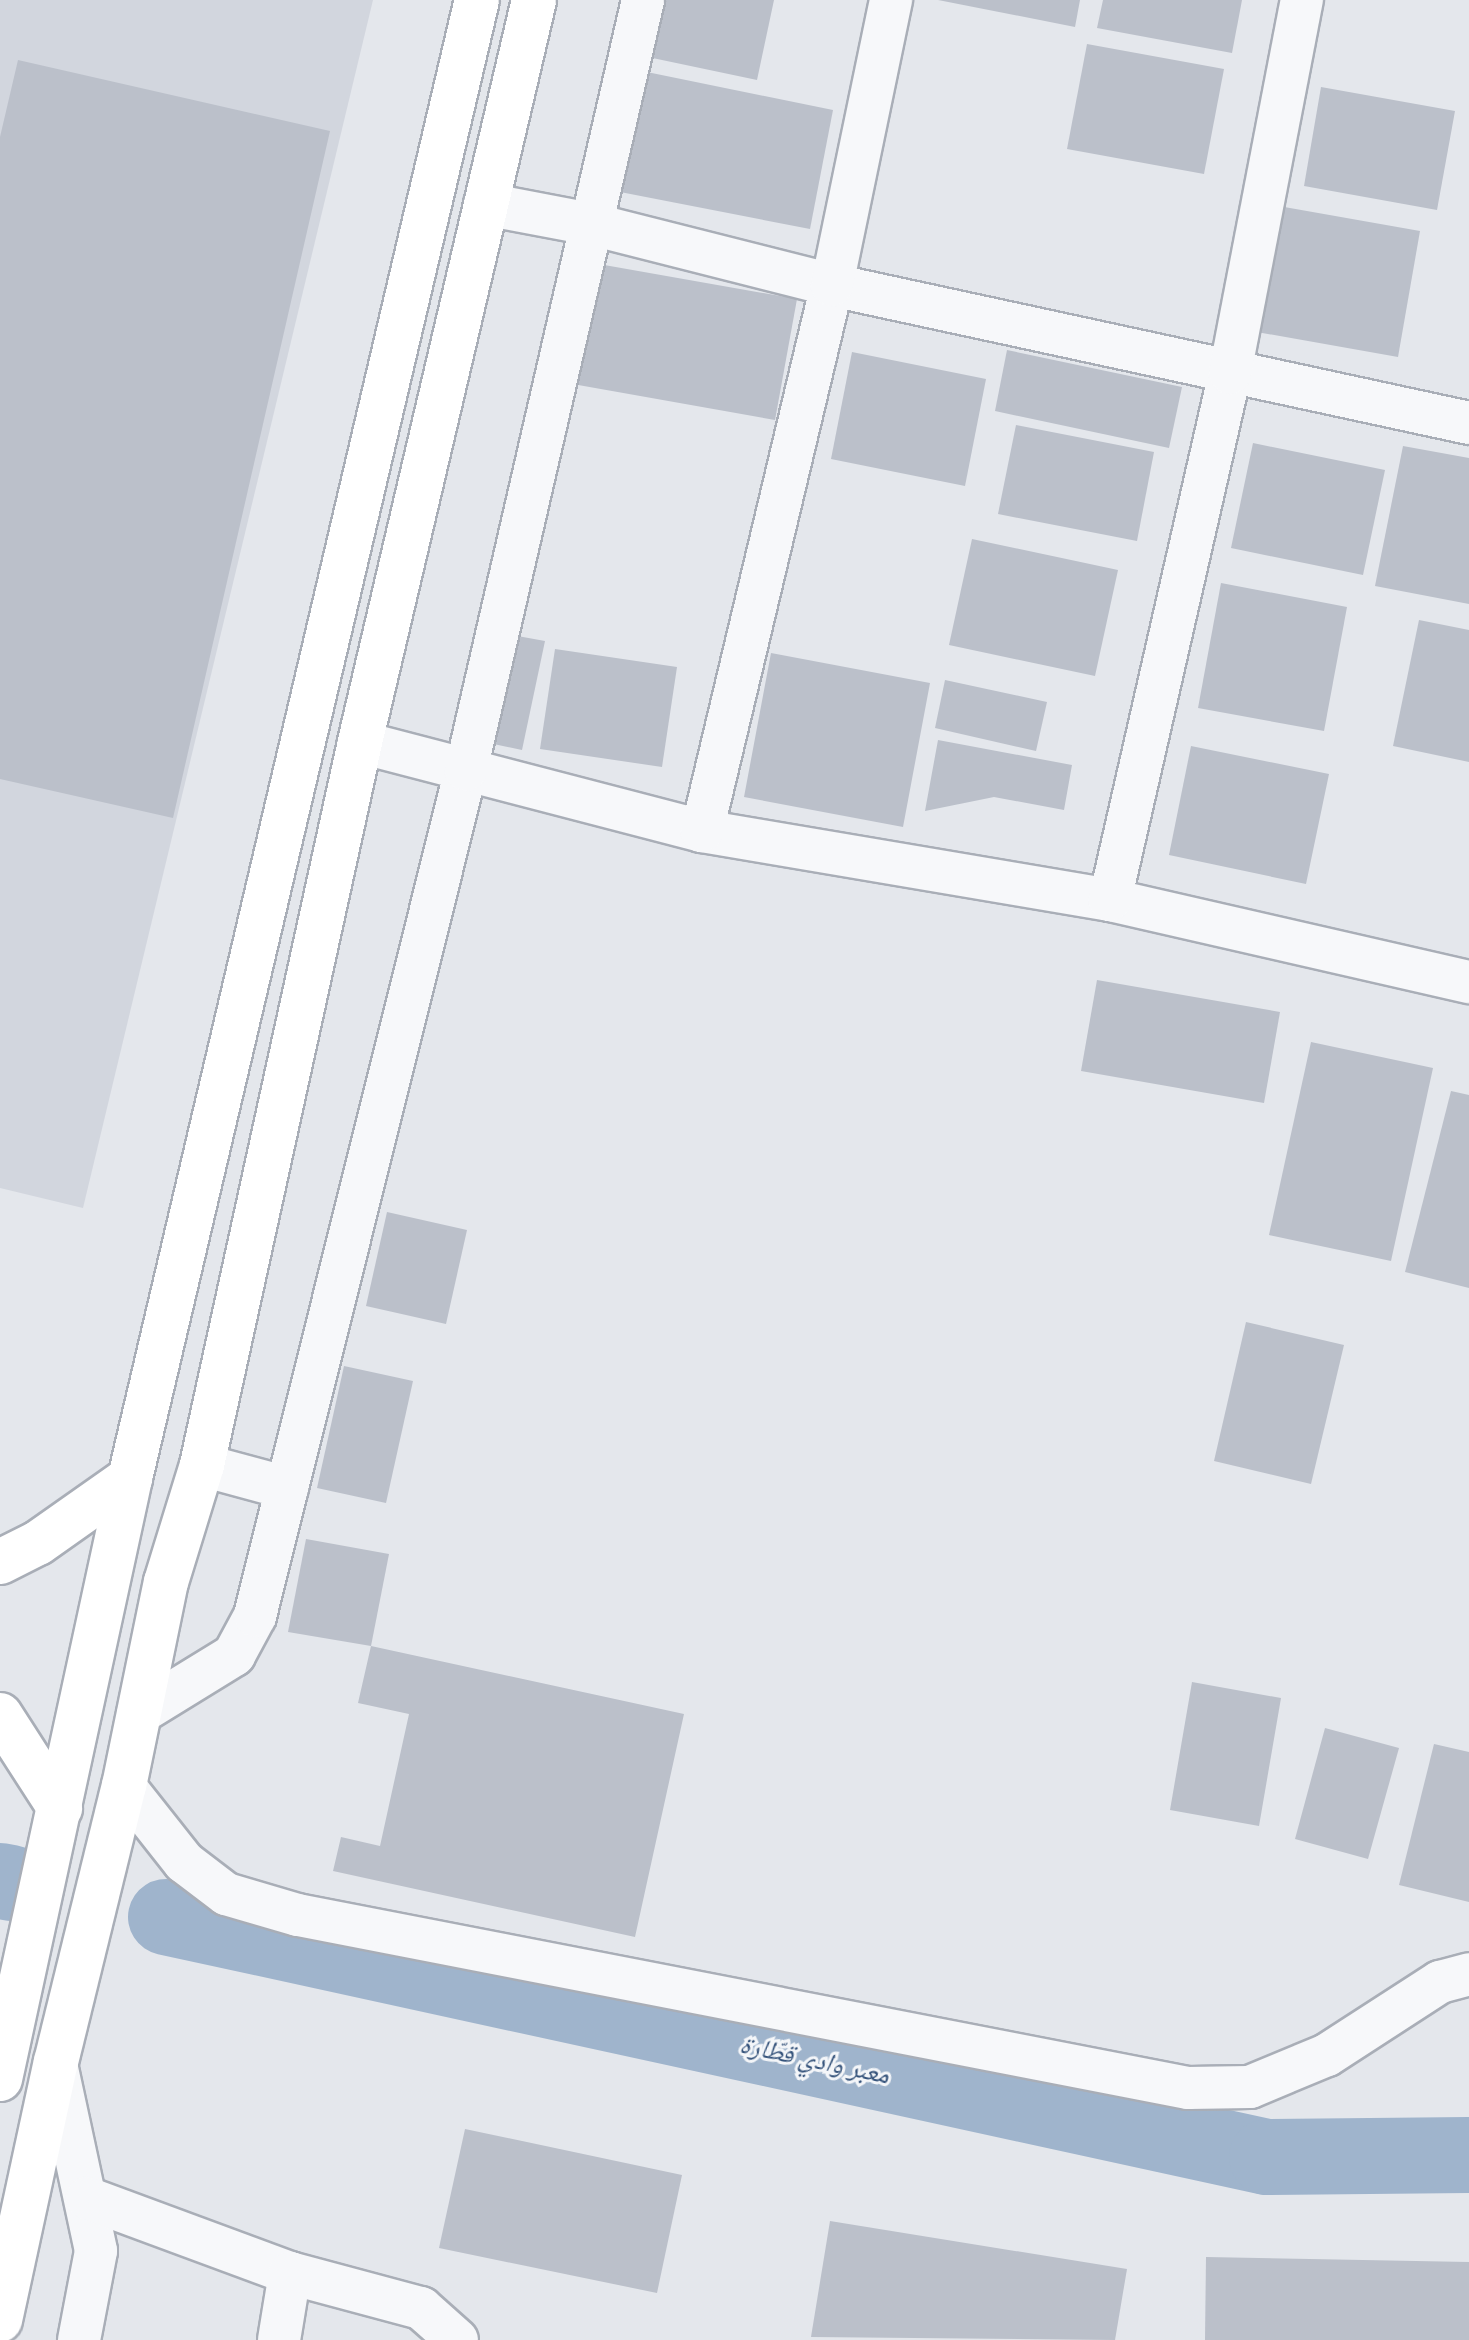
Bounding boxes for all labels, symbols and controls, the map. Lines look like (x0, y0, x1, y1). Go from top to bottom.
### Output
water label: معبر وادي قطّارة (737, 2027, 893, 2089)

